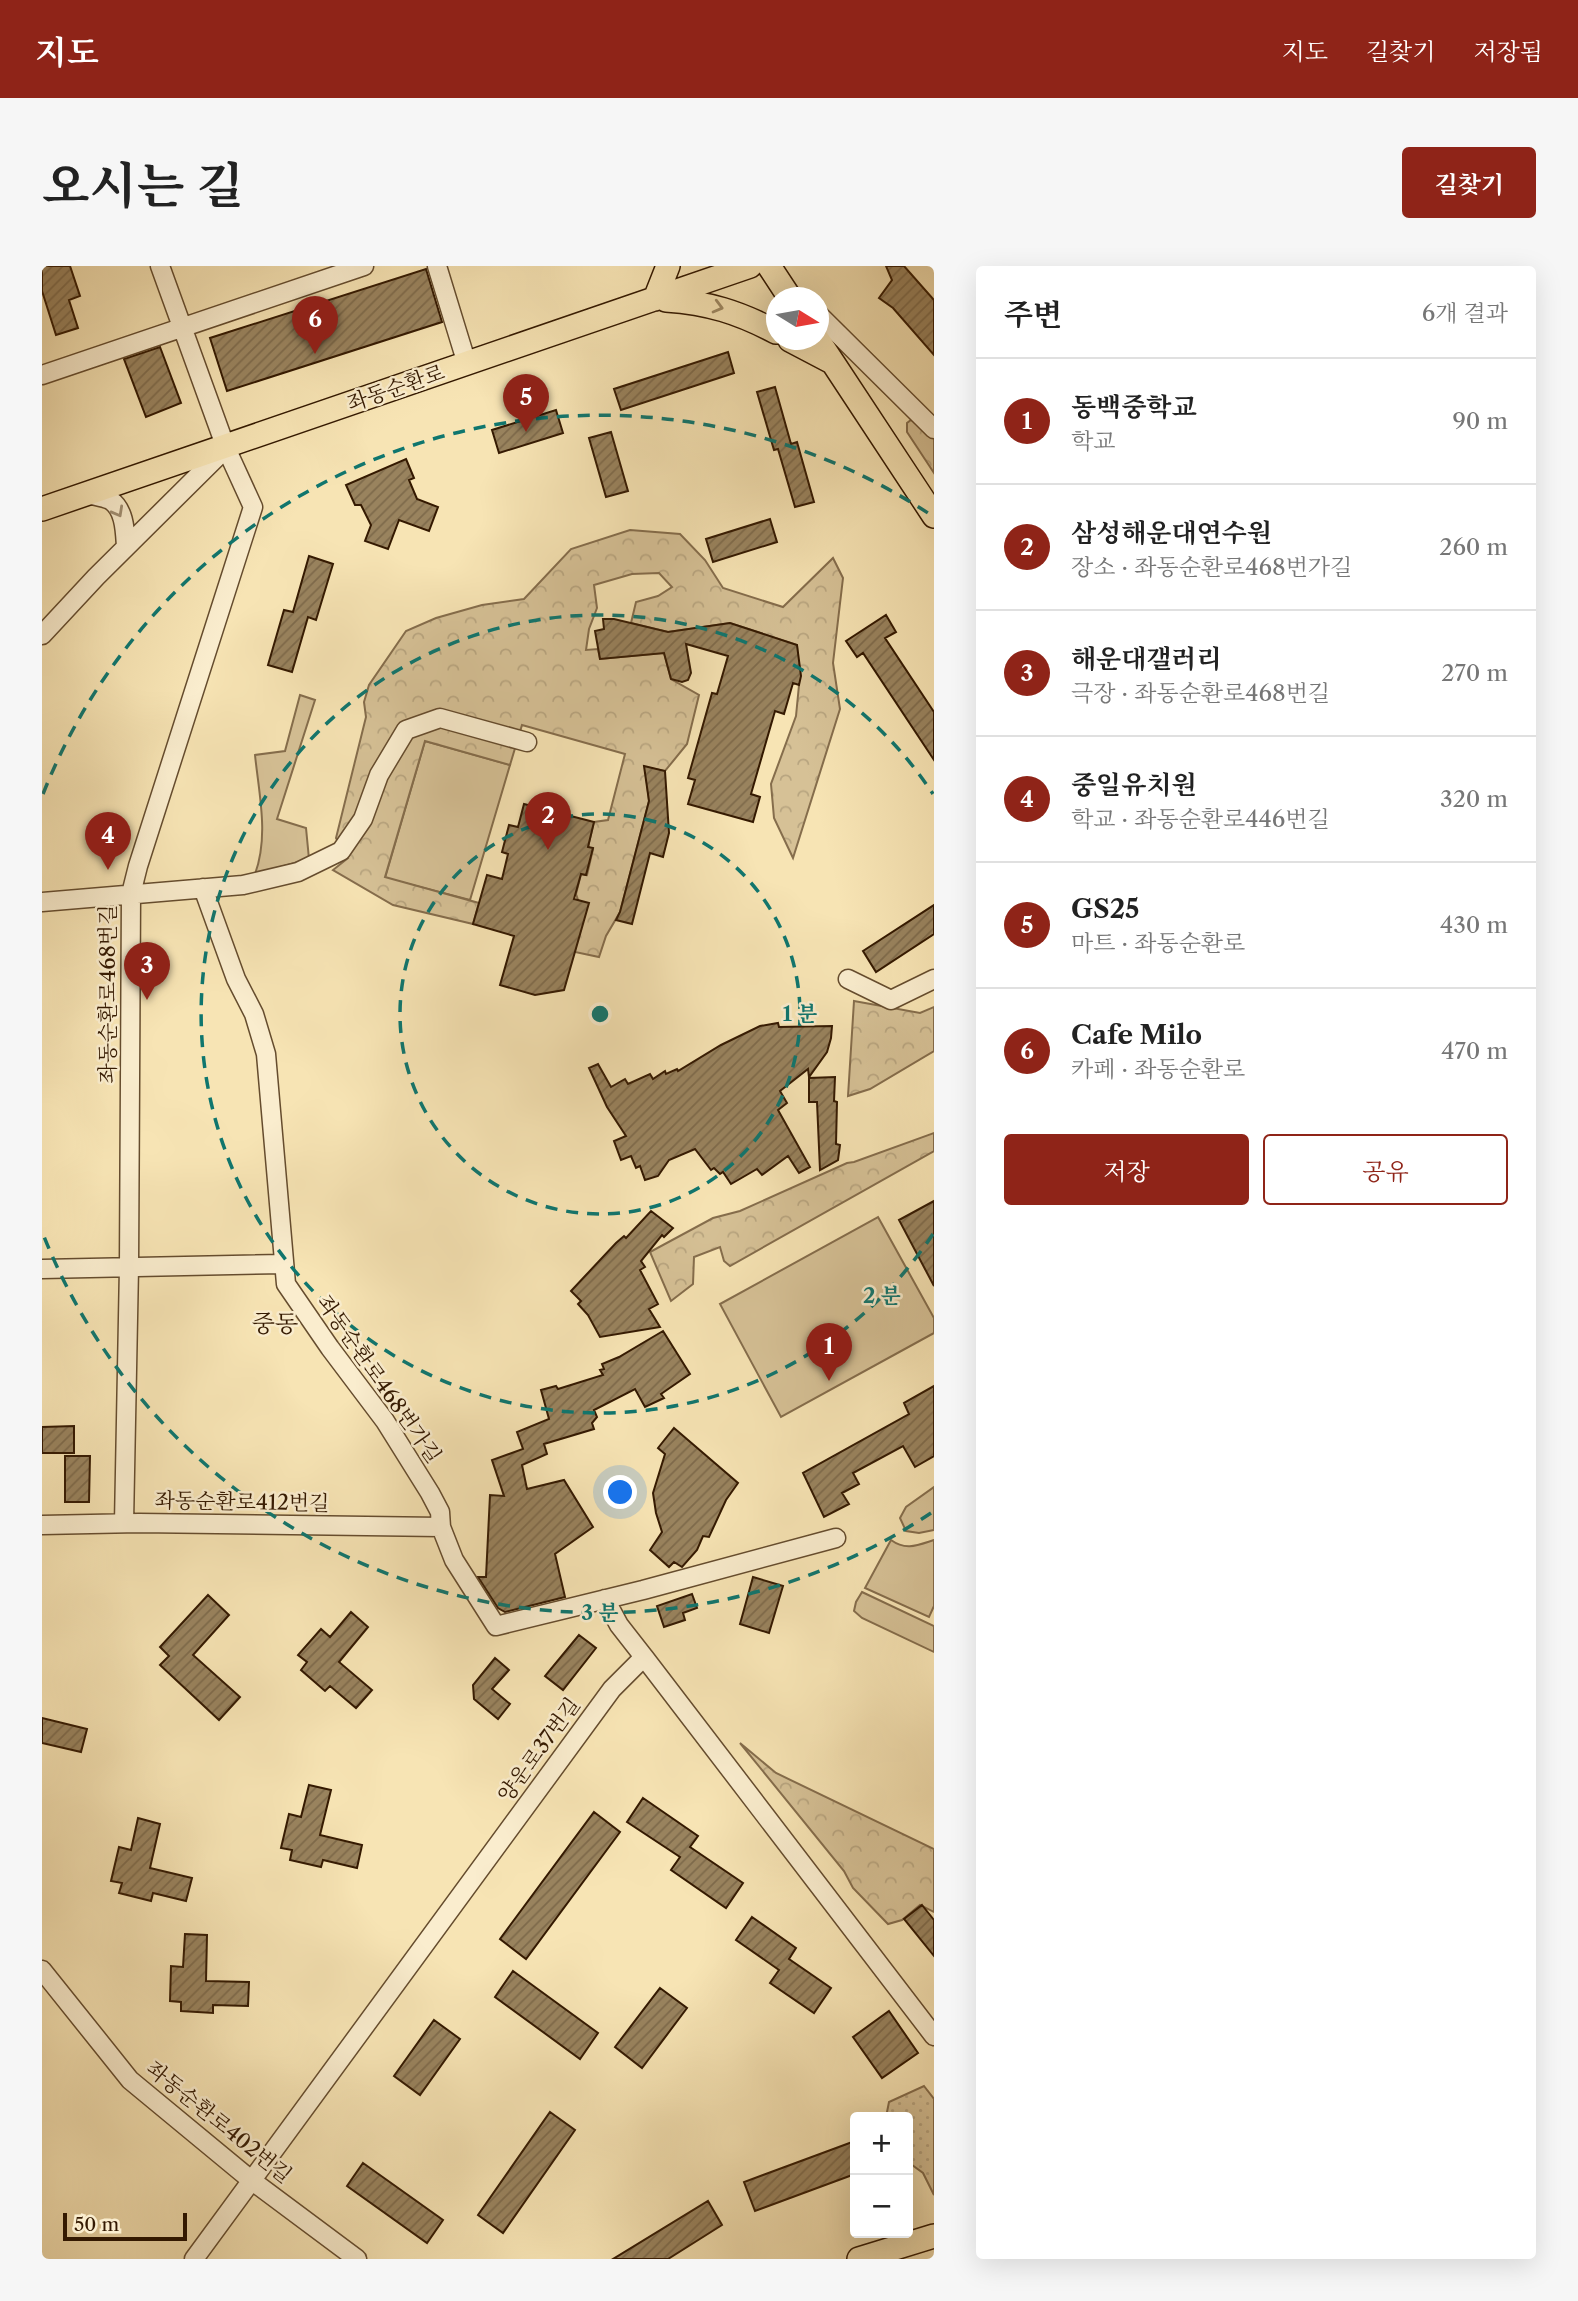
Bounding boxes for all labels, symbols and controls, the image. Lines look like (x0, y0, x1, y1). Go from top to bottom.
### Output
text: 지도 (35, 32, 99, 73)
text: 지도 (1282, 37, 1328, 66)
text: 길찾기 (1366, 37, 1435, 66)
text: 저장됨 (1473, 37, 1543, 66)
button: 길찾기 (1402, 147, 1536, 218)
text: 오시는 길 (42, 155, 244, 216)
north arrow (766, 287, 829, 350)
pin: 6 (292, 296, 338, 354)
text: 주변 (1004, 296, 1062, 333)
one-way arrow (712, 299, 724, 313)
text: 6개 결과 (1422, 299, 1508, 327)
street label: 좌동순환로 (344, 359, 448, 416)
pin: 5 (503, 374, 549, 432)
text: 동백중학교 (1071, 391, 1197, 423)
text: 1 (1022, 407, 1032, 435)
text: 90 m (1452, 407, 1508, 435)
text: 학교 (1071, 427, 1115, 455)
one-way arrow (110, 504, 123, 517)
text: 삼성해운대연수원 (1071, 517, 1272, 549)
text: 2 (1020, 533, 1034, 561)
text: 260 m (1439, 533, 1508, 561)
text: 장소 · 좌동순환로468번가길 (1071, 553, 1352, 581)
text: 해운대갤러리 (1071, 643, 1222, 675)
text: 3 (1021, 659, 1034, 687)
text: 270 m (1441, 659, 1508, 687)
text: 극장 · 좌동순환로468번길 (1071, 679, 1330, 707)
text: 중일유치원 (1071, 769, 1197, 801)
text: 4 (1020, 785, 1034, 813)
text: 320 m (1440, 785, 1508, 813)
pin: 2 (525, 792, 571, 850)
text: 학교 · 좌동순환로446번길 (1071, 805, 1330, 833)
pin: 4 (85, 812, 131, 870)
text: GS25 (1071, 893, 1139, 925)
street label: 좌동순환로468번길 (95, 905, 120, 1083)
text: 5 (1021, 911, 1033, 939)
text: 430 m (1440, 911, 1508, 939)
text: 마트 · 좌동순환로 (1071, 929, 1245, 957)
pin: 3 (124, 942, 170, 1000)
text: 1 분 (783, 1001, 818, 1026)
centre of rings (588, 1002, 612, 1026)
text: Cafe Milo (1071, 1019, 1202, 1051)
text: 6 (1020, 1037, 1034, 1065)
text: 470 m (1441, 1037, 1508, 1065)
text: 카페 · 좌동순환로 (1071, 1055, 1245, 1083)
button: 저장 (1004, 1134, 1249, 1205)
button: 공유 (1263, 1134, 1508, 1205)
text: 2 분 (863, 1283, 901, 1308)
street label: 좌동순환로468번가길 (312, 1290, 447, 1467)
district label: 중동 (252, 1309, 298, 1338)
pin: 1 (806, 1323, 852, 1381)
your location (603, 1475, 637, 1509)
street label: 좌동순환로412번길 (154, 1487, 330, 1516)
text: 3 분 (581, 1600, 619, 1625)
street label: 양운로37번길 (492, 1692, 585, 1807)
street label: 좌동순환로402번길 (142, 2055, 297, 2188)
map controls (850, 2112, 913, 2238)
button: + (850, 2112, 913, 2175)
button: − (850, 2175, 913, 2238)
scale bar (63, 2210, 187, 2242)
text: 50 m (74, 2213, 119, 2236)

